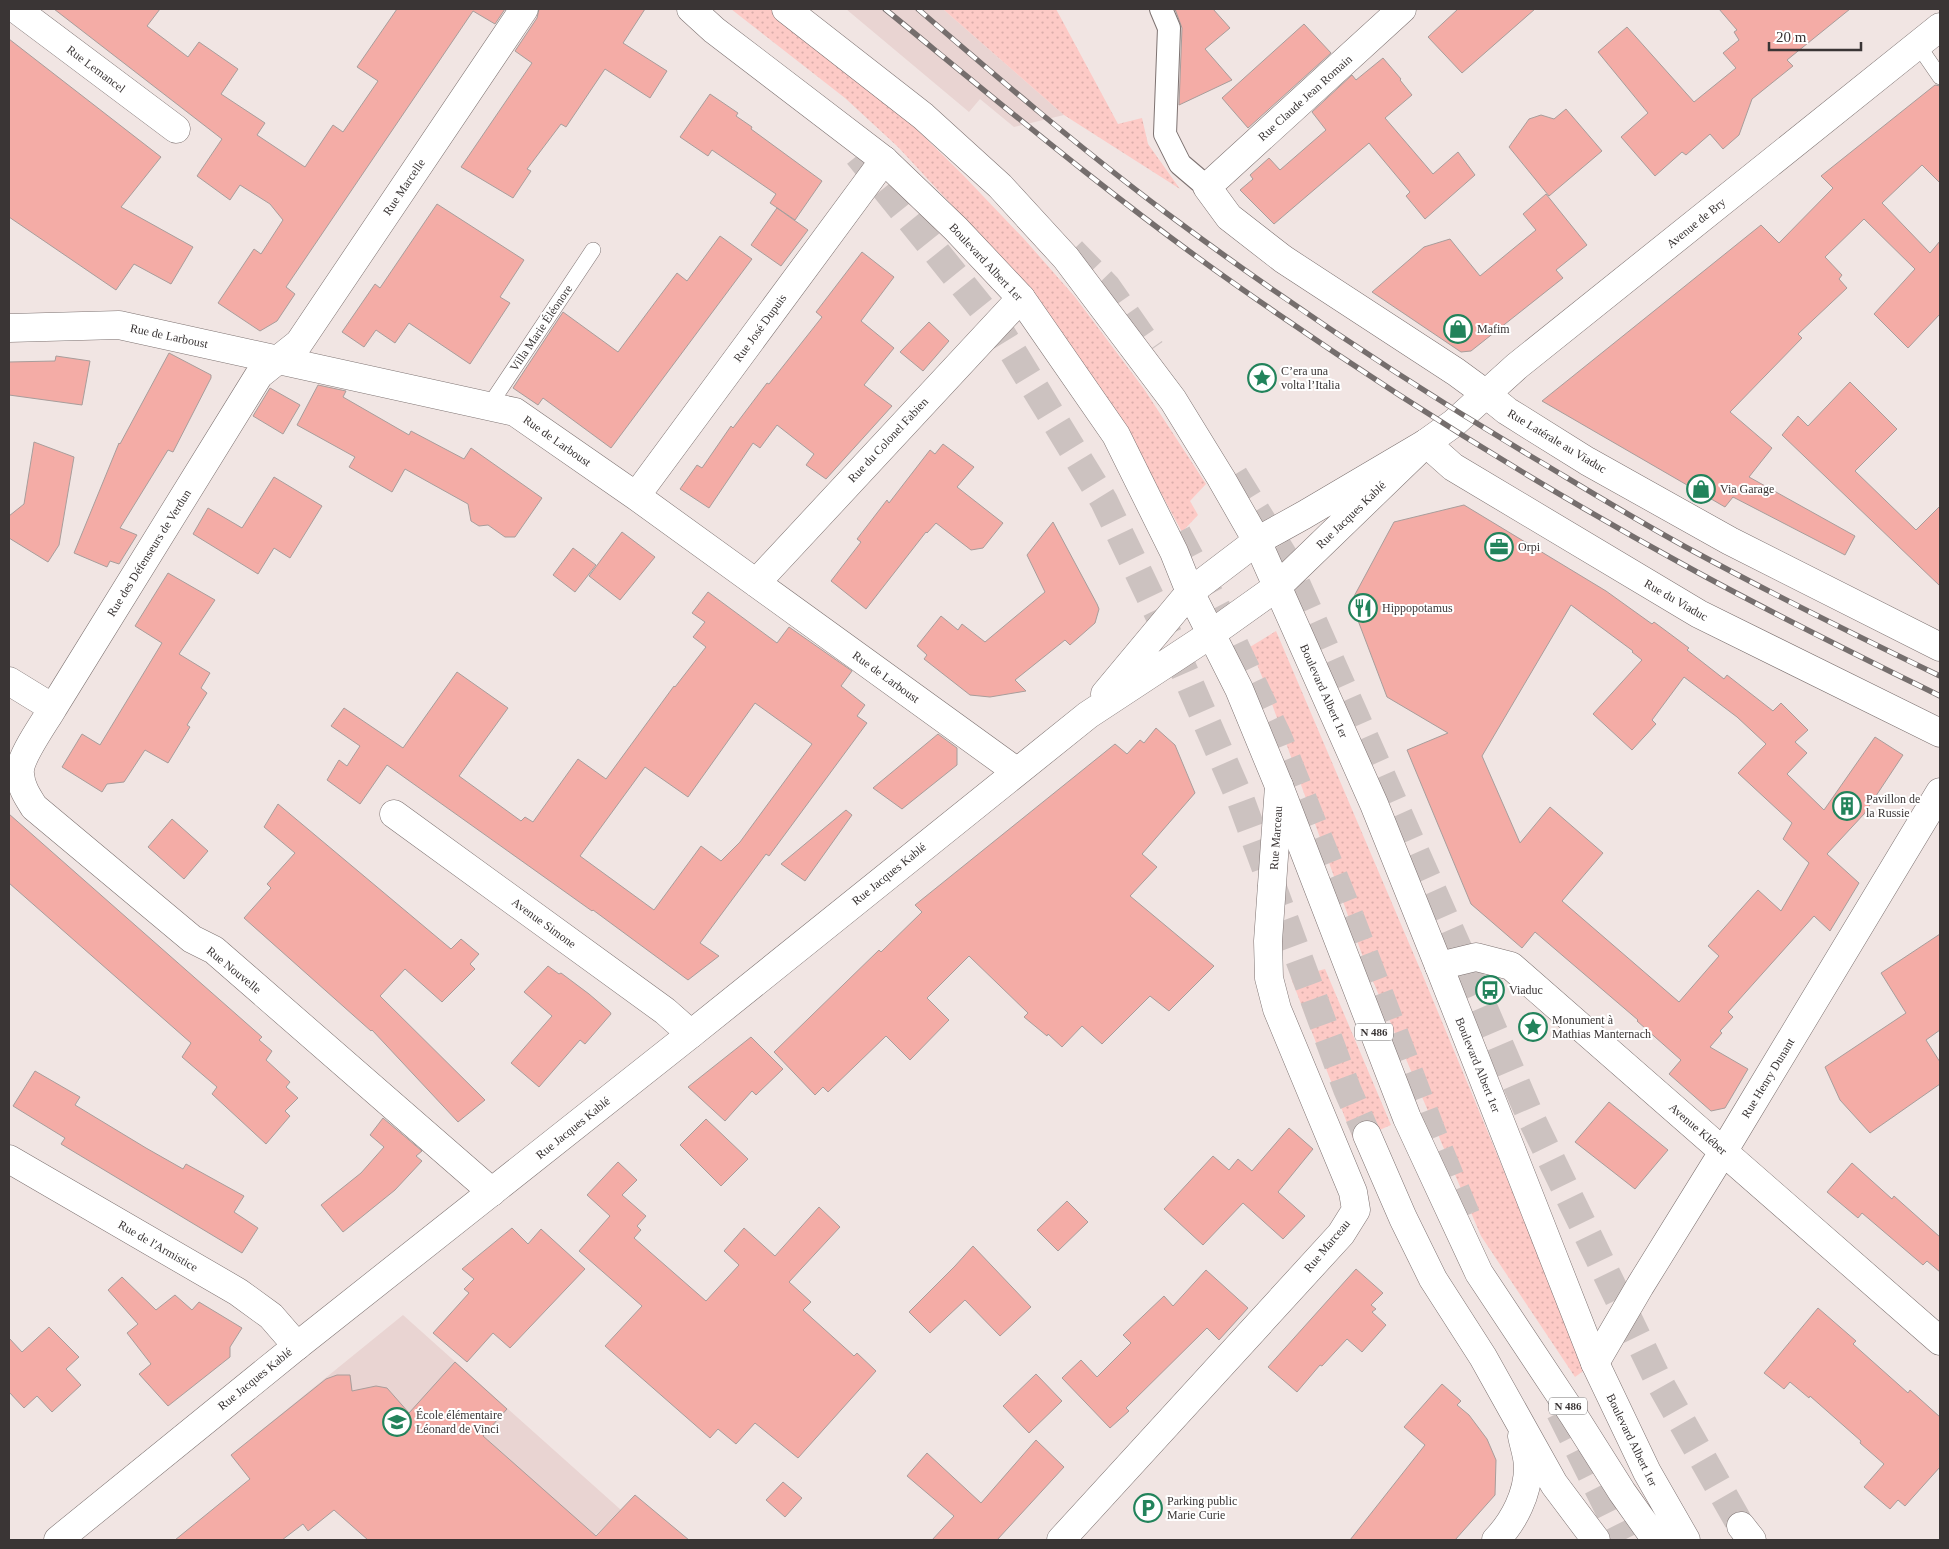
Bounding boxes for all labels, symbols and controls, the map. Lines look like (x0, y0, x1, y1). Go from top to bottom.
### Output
scale bar (1769, 20, 1862, 52)
text: 20 m (1776, 29, 1807, 45)
street label: Rue Lemancel (64, 42, 129, 96)
street label: Rue Claude Jean Romain (1255, 52, 1355, 144)
street label: Rue Marcelle (380, 156, 428, 218)
street label: Avenue de Bry (1664, 195, 1728, 251)
street label: Boulevard Albert 1er (946, 220, 1026, 304)
street label: Villa Marie Éléonore (507, 282, 575, 374)
street label: Rue José Dupuis (731, 291, 790, 365)
shop icon: Mafim (1443, 314, 1473, 344)
street label: Rue de Larboust (129, 321, 210, 351)
place label: Mafim (1477, 322, 1510, 336)
place icon: C’era una volta l’Italia (1247, 363, 1277, 393)
place label: C’era una volta l’Italia (1281, 364, 1341, 392)
street label: Rue du Colonel Fabien (845, 395, 931, 485)
street label: Rue Latérale au Viaduc (1505, 406, 1609, 476)
street label: Rue de Larboust (521, 413, 594, 470)
shop icon: Via Garage (1686, 474, 1716, 504)
street label: Rue Jacques Kablé (1313, 478, 1389, 552)
place label: Via Garage (1720, 482, 1774, 496)
street label: Rue des Défenseurs de Verdun (104, 487, 194, 619)
office icon: Orpi (1484, 532, 1514, 562)
place label: Orpi (1518, 540, 1541, 554)
street label: Rue du Viaduc (1642, 576, 1710, 624)
restaurant icon: Hippopotamus (1348, 593, 1378, 623)
place label: Hippopotamus (1382, 601, 1453, 615)
street label: Boulevard Albert 1er (1297, 642, 1351, 740)
street label: Rue de Larboust (850, 648, 923, 706)
building icon: Pavillon de la Russie (1832, 791, 1862, 821)
place label: Pavillon de la Russie (1866, 792, 1920, 820)
street label: Rue Marceau (1267, 805, 1285, 871)
street label: Rue Jacques Kablé (849, 840, 929, 908)
street label: Avenue Simone (509, 895, 579, 951)
street label: Rue Nouvelle (204, 944, 264, 996)
bus stop icon: Viaduc (1475, 975, 1505, 1005)
place label: Viaduc (1509, 983, 1543, 997)
place icon: Monument à Mathias Manternach (1518, 1012, 1548, 1042)
place label: Monument à Mathias Manternach (1552, 1013, 1651, 1041)
street label: Boulevard Albert 1er (1453, 1015, 1503, 1115)
road number: N 486 (1355, 1024, 1393, 1040)
street label: Rue Henry Dunant (1739, 1035, 1798, 1120)
street label: Rue Jacques Kablé (533, 1094, 613, 1162)
street label: Avenue Kléber (1666, 1100, 1730, 1158)
street label: Rue Marceau (1301, 1217, 1353, 1275)
street label: Rue de l'Armistice (116, 1218, 200, 1274)
street label: Rue Jacques Kablé (215, 1345, 295, 1413)
street label: Boulevard Albert 1er (1604, 1391, 1660, 1489)
road number: N 486 (1549, 1398, 1587, 1414)
school or university icon: École élémentaire Léonard de Vinci (382, 1407, 412, 1437)
place label: École élémentaire Léonard de Vinci (416, 1408, 502, 1436)
parking icon: Parking public Marie Curie (1133, 1493, 1163, 1523)
place label: Parking public Marie Curie (1167, 1494, 1237, 1522)

